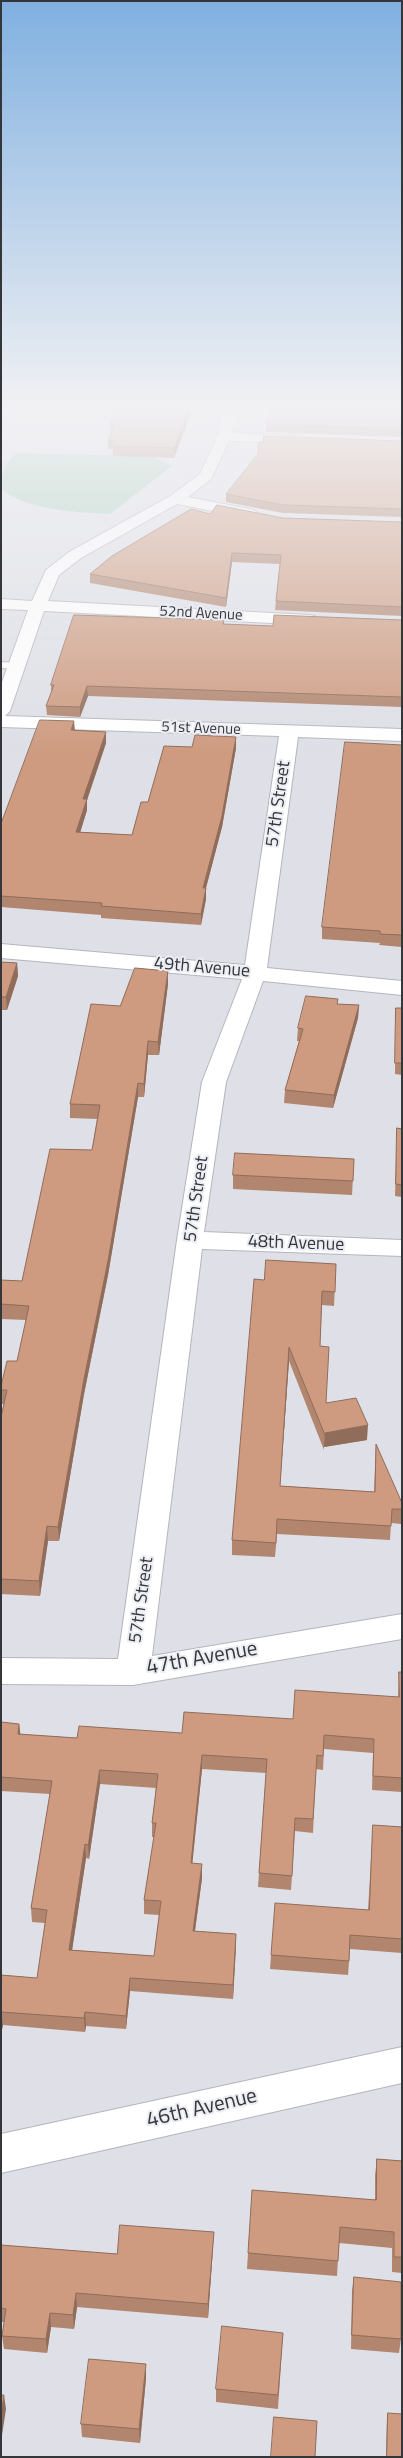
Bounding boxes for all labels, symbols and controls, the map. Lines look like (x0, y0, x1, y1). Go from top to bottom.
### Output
street label: 52nd Avenue (159, 603, 243, 625)
street label: 51st Avenue (161, 719, 241, 739)
street label: 57th Street (262, 760, 296, 848)
street label: 49th Avenue (153, 953, 251, 983)
street label: 57th Street (180, 1155, 214, 1243)
street label: 48th Avenue (247, 1232, 345, 1256)
street label: 57th Street (125, 1556, 159, 1644)
street label: 47th Avenue (144, 1637, 260, 1681)
street label: 46th Avenue (144, 2084, 260, 2134)

